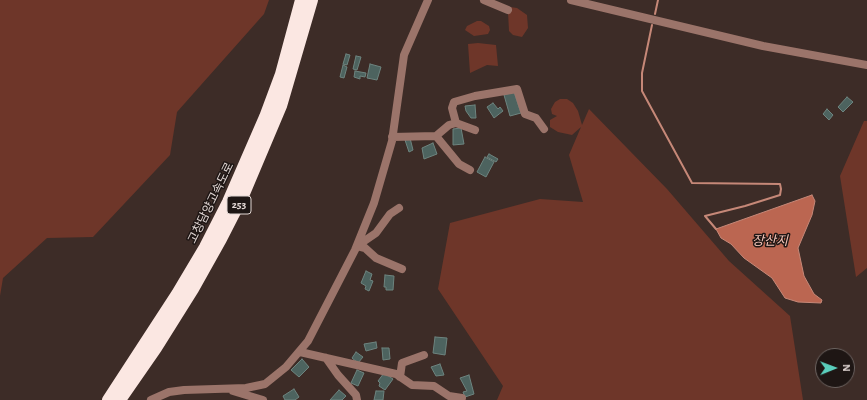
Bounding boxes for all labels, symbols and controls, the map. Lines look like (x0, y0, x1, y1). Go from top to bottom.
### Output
street label: 고창담양고속도로 (185, 160, 237, 246)
road number: 253 (227, 196, 251, 214)
water label: 장산지 (752, 233, 788, 249)
north arrow (815, 348, 855, 388)
text: N (841, 364, 852, 372)

